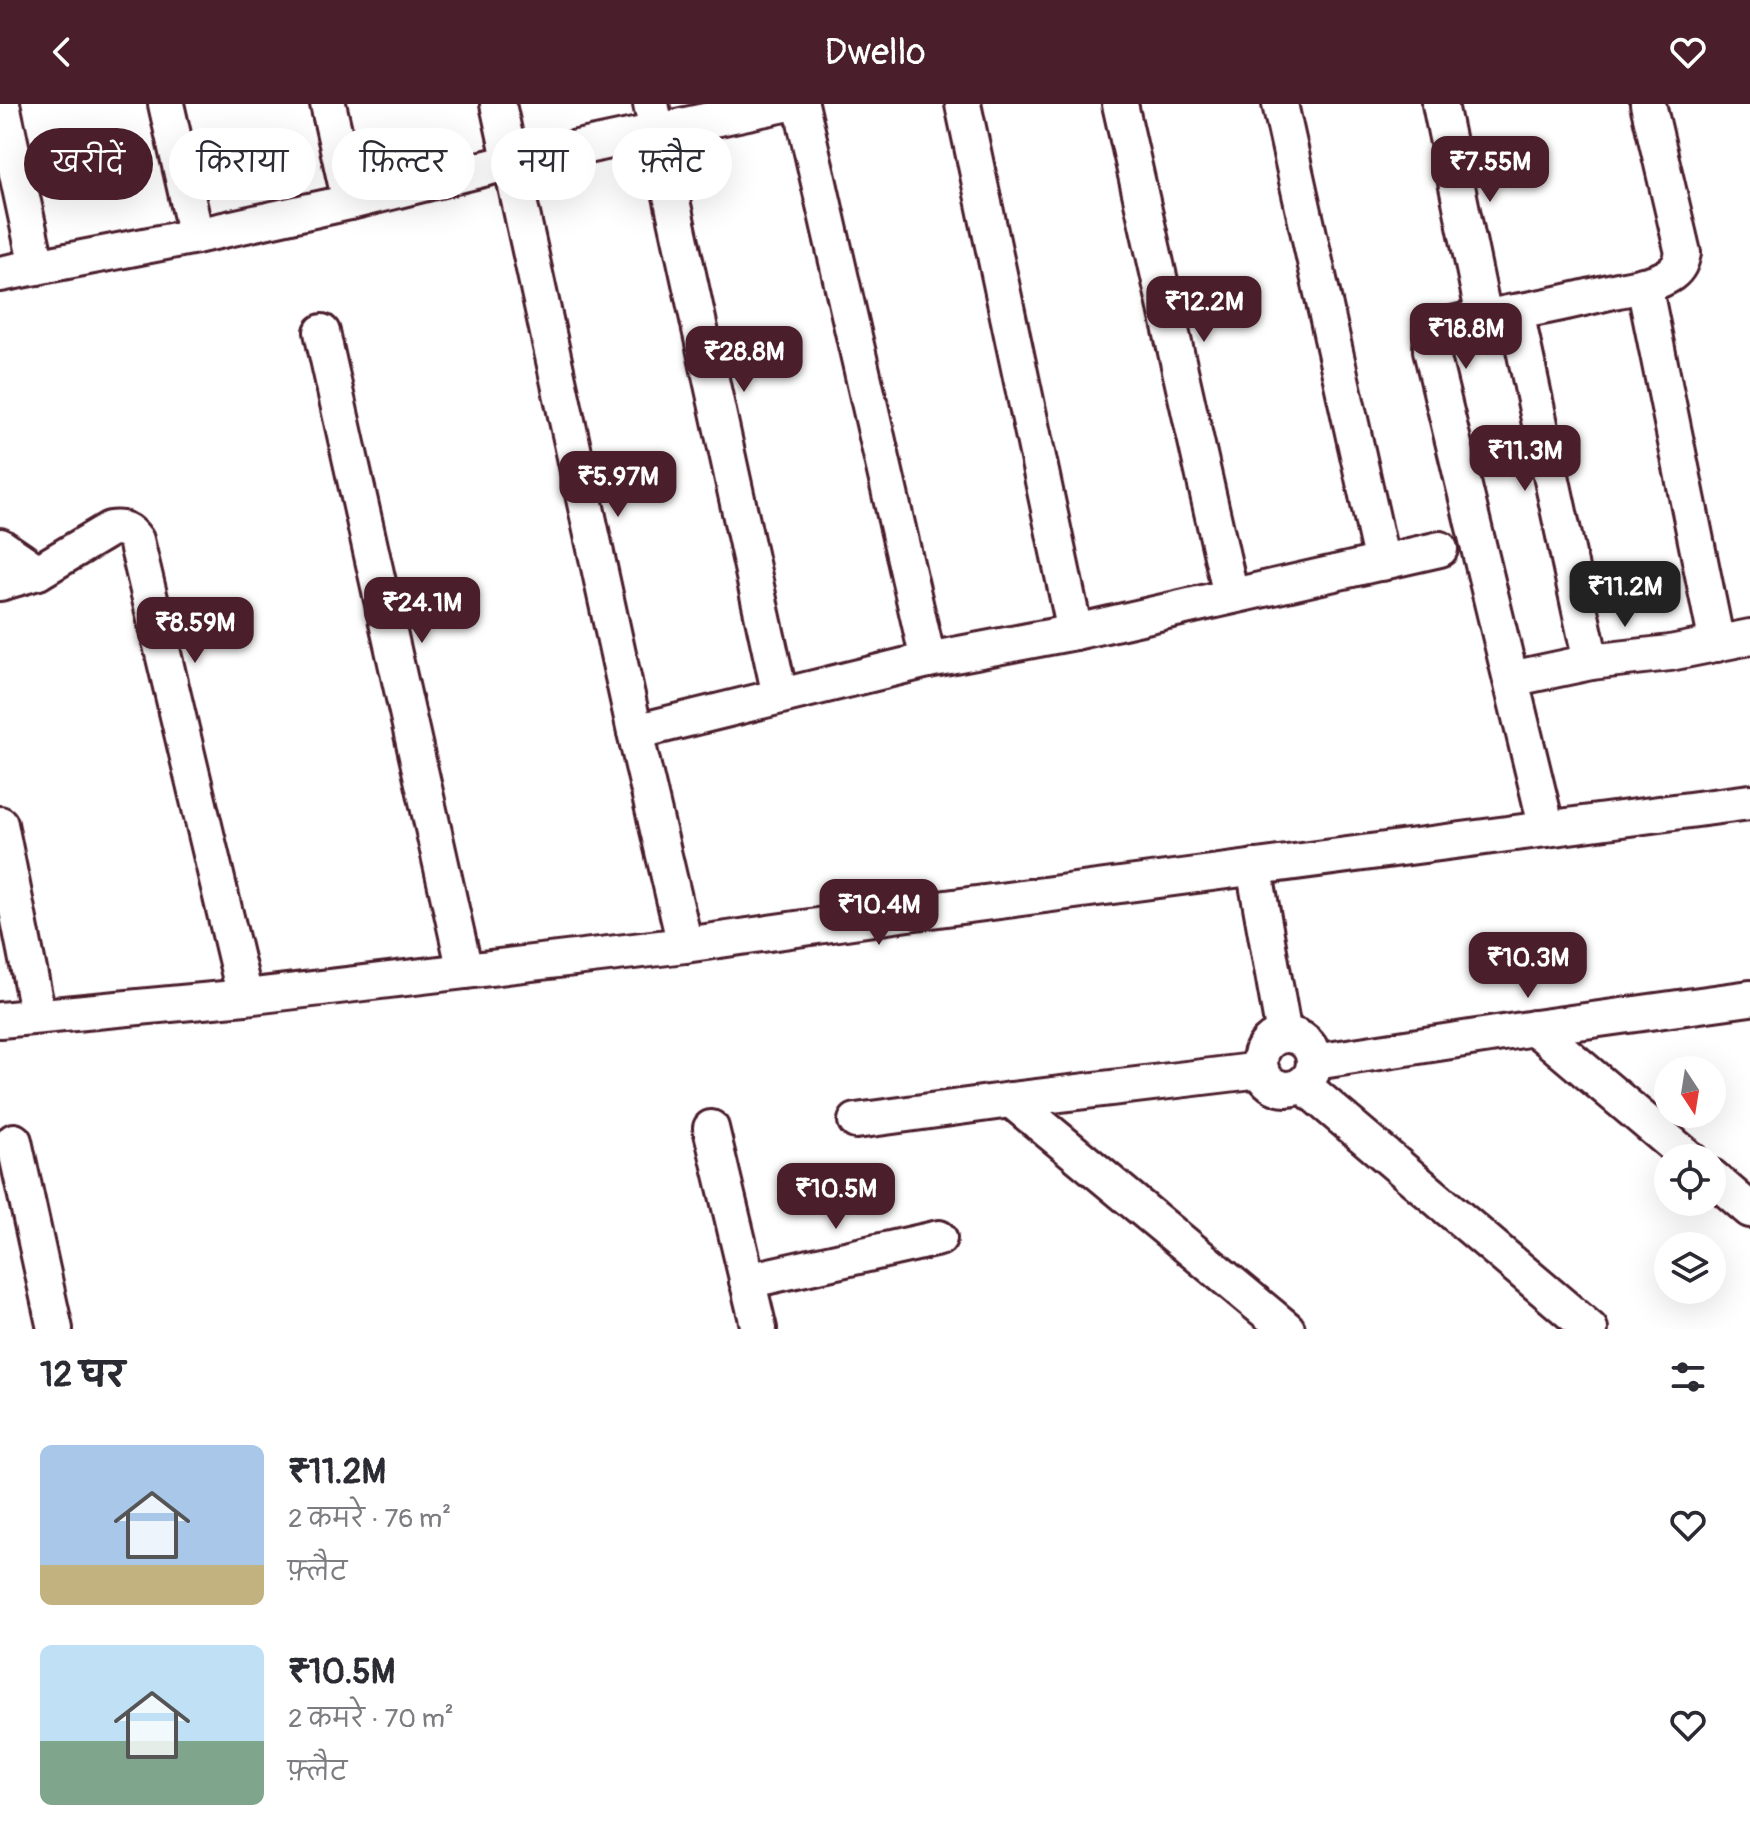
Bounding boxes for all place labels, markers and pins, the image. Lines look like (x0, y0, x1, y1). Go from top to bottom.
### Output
pin: ₹7.55M (1425, 136, 1555, 204)
pin: ₹12.2M (1139, 276, 1269, 344)
pin: ₹18.8M (1401, 303, 1531, 371)
pin: ₹28.8M (679, 326, 809, 394)
pin: ₹11.3M (1460, 425, 1590, 493)
pin: ₹5.97M (553, 451, 683, 519)
pin: ₹11.2M (1560, 561, 1690, 629)
pin: ₹24.1M (357, 577, 487, 645)
pin: ₹8.59M (130, 597, 260, 665)
pin: ₹10.4M (814, 879, 944, 947)
pin: ₹10.3M (1463, 932, 1593, 1000)
pin: ₹10.5M (771, 1163, 901, 1231)

